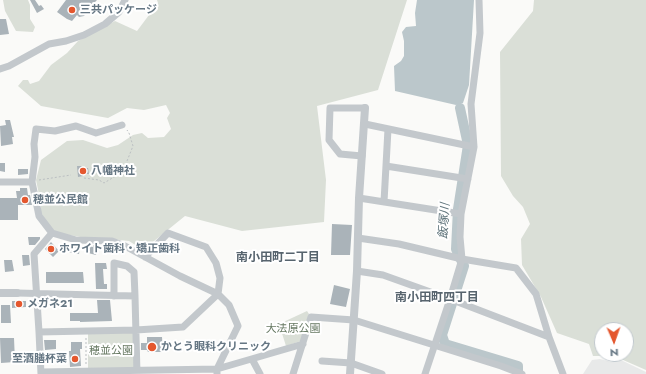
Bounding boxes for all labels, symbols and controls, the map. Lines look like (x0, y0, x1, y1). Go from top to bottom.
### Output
place label: 三共パッケージ (80, 3, 157, 17)
marker: 三共パッケージ (67, 5, 77, 15)
place label: 八幡神社 (91, 164, 135, 178)
marker: 八幡神社 (78, 166, 88, 176)
place label: 穂並公民館 (33, 193, 88, 207)
marker: 穂並公民館 (20, 195, 30, 205)
water label: 飯塚川 (437, 203, 453, 239)
place label: ホワイト歯科・矯正歯科 (59, 242, 180, 256)
marker: ホワイト歯科・矯正歯科 (46, 244, 56, 254)
district label: 南小田町二丁目 (236, 251, 320, 265)
district label: 南小田町四丁目 (395, 291, 479, 305)
place label: メガネ21 (27, 297, 73, 311)
marker: メガネ21 (14, 299, 24, 309)
park label: 大法原公園 (266, 322, 320, 336)
north arrow (594, 322, 634, 362)
place label: かとう眼科クリニック (161, 340, 271, 354)
marker: かとう眼科クリニック (146, 341, 158, 353)
park label: 穂並公園 (89, 344, 133, 358)
text: N (610, 345, 619, 361)
place label: 至酒膳杯菜 (12, 352, 67, 366)
marker: 至酒膳杯菜 (70, 354, 80, 364)

